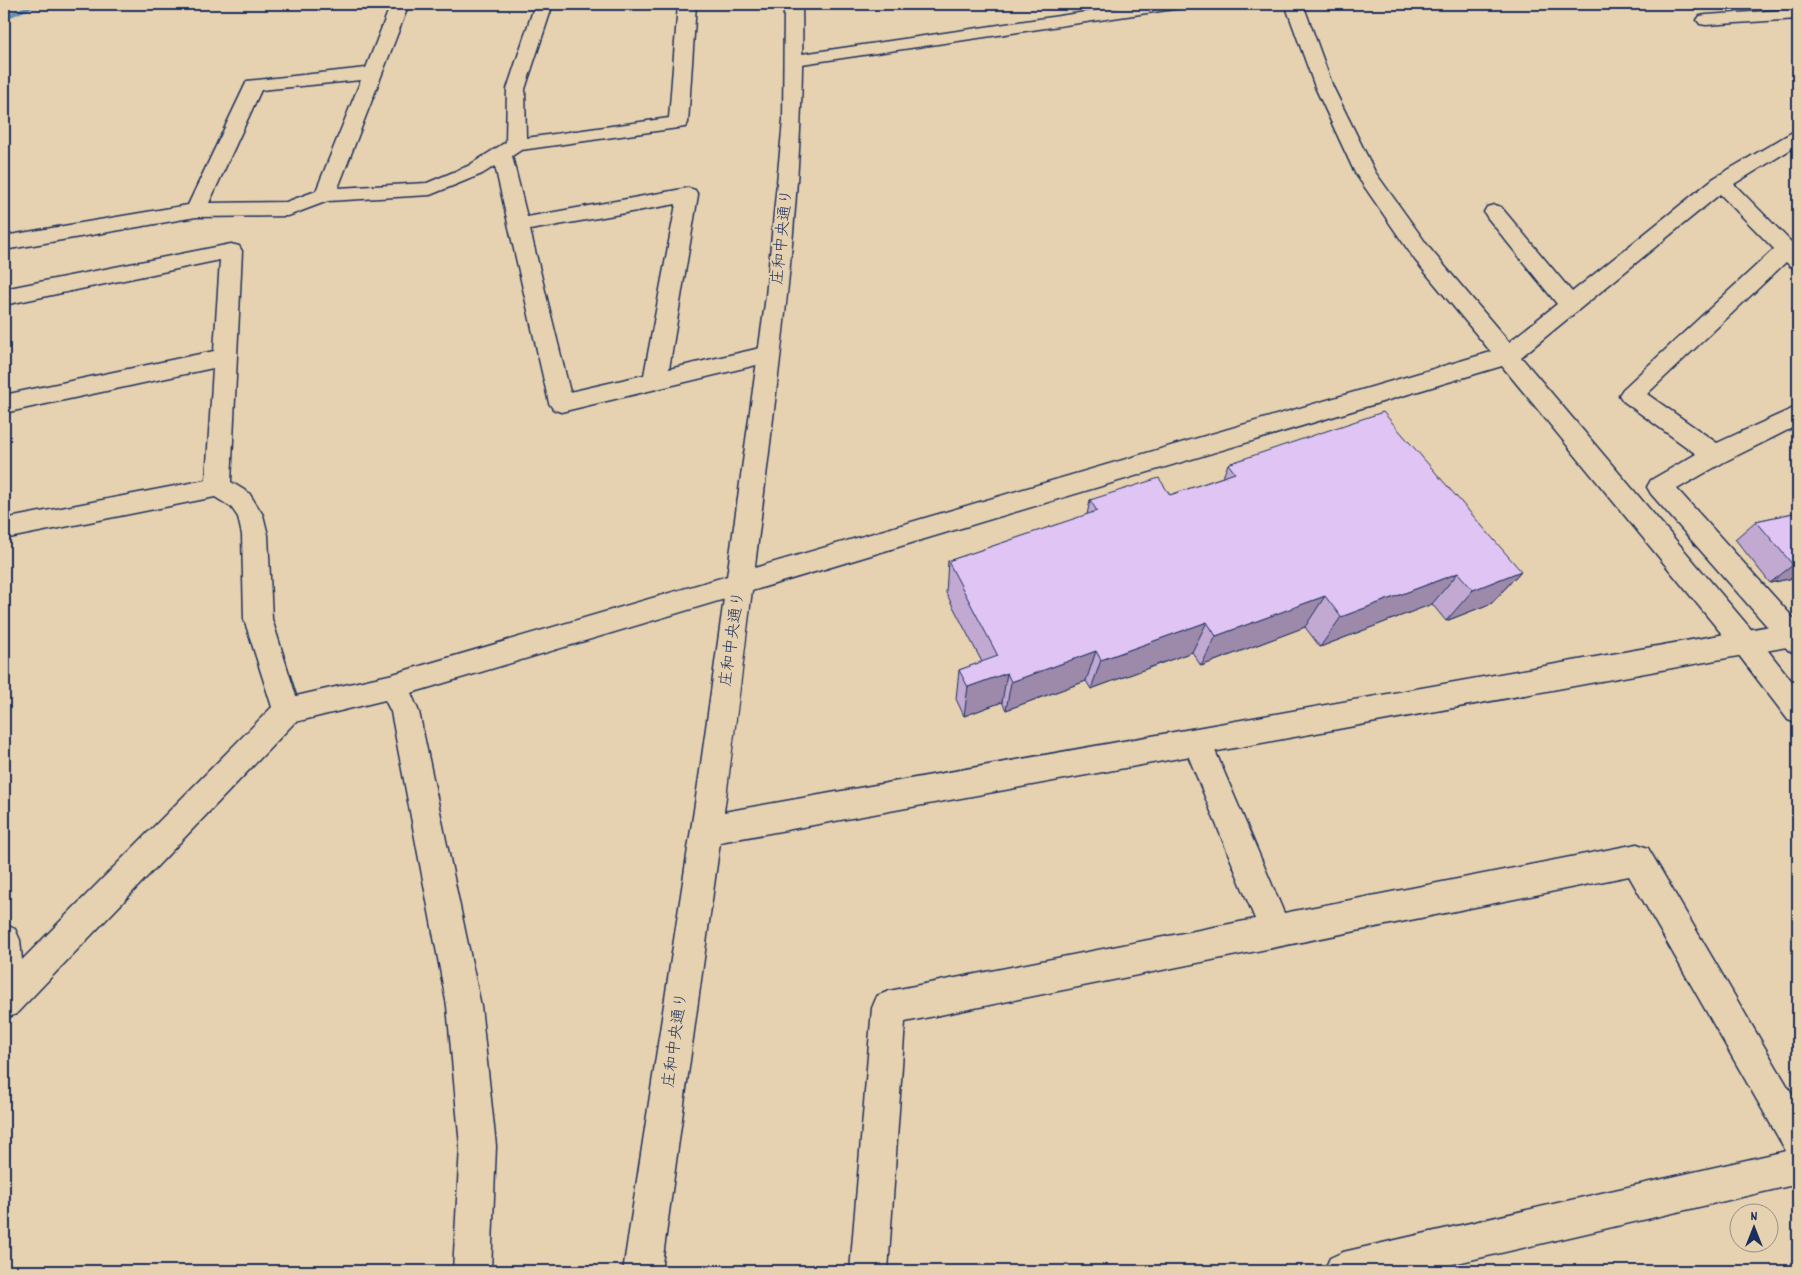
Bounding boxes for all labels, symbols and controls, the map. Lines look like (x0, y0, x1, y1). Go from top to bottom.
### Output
street label: 庄和中央通り (767, 188, 799, 286)
street label: 庄和中央通り (715, 590, 751, 688)
street label: 庄和中央通り (658, 991, 694, 1089)
north arrow (1730, 1202, 1780, 1252)
text: N (1751, 1207, 1758, 1227)

